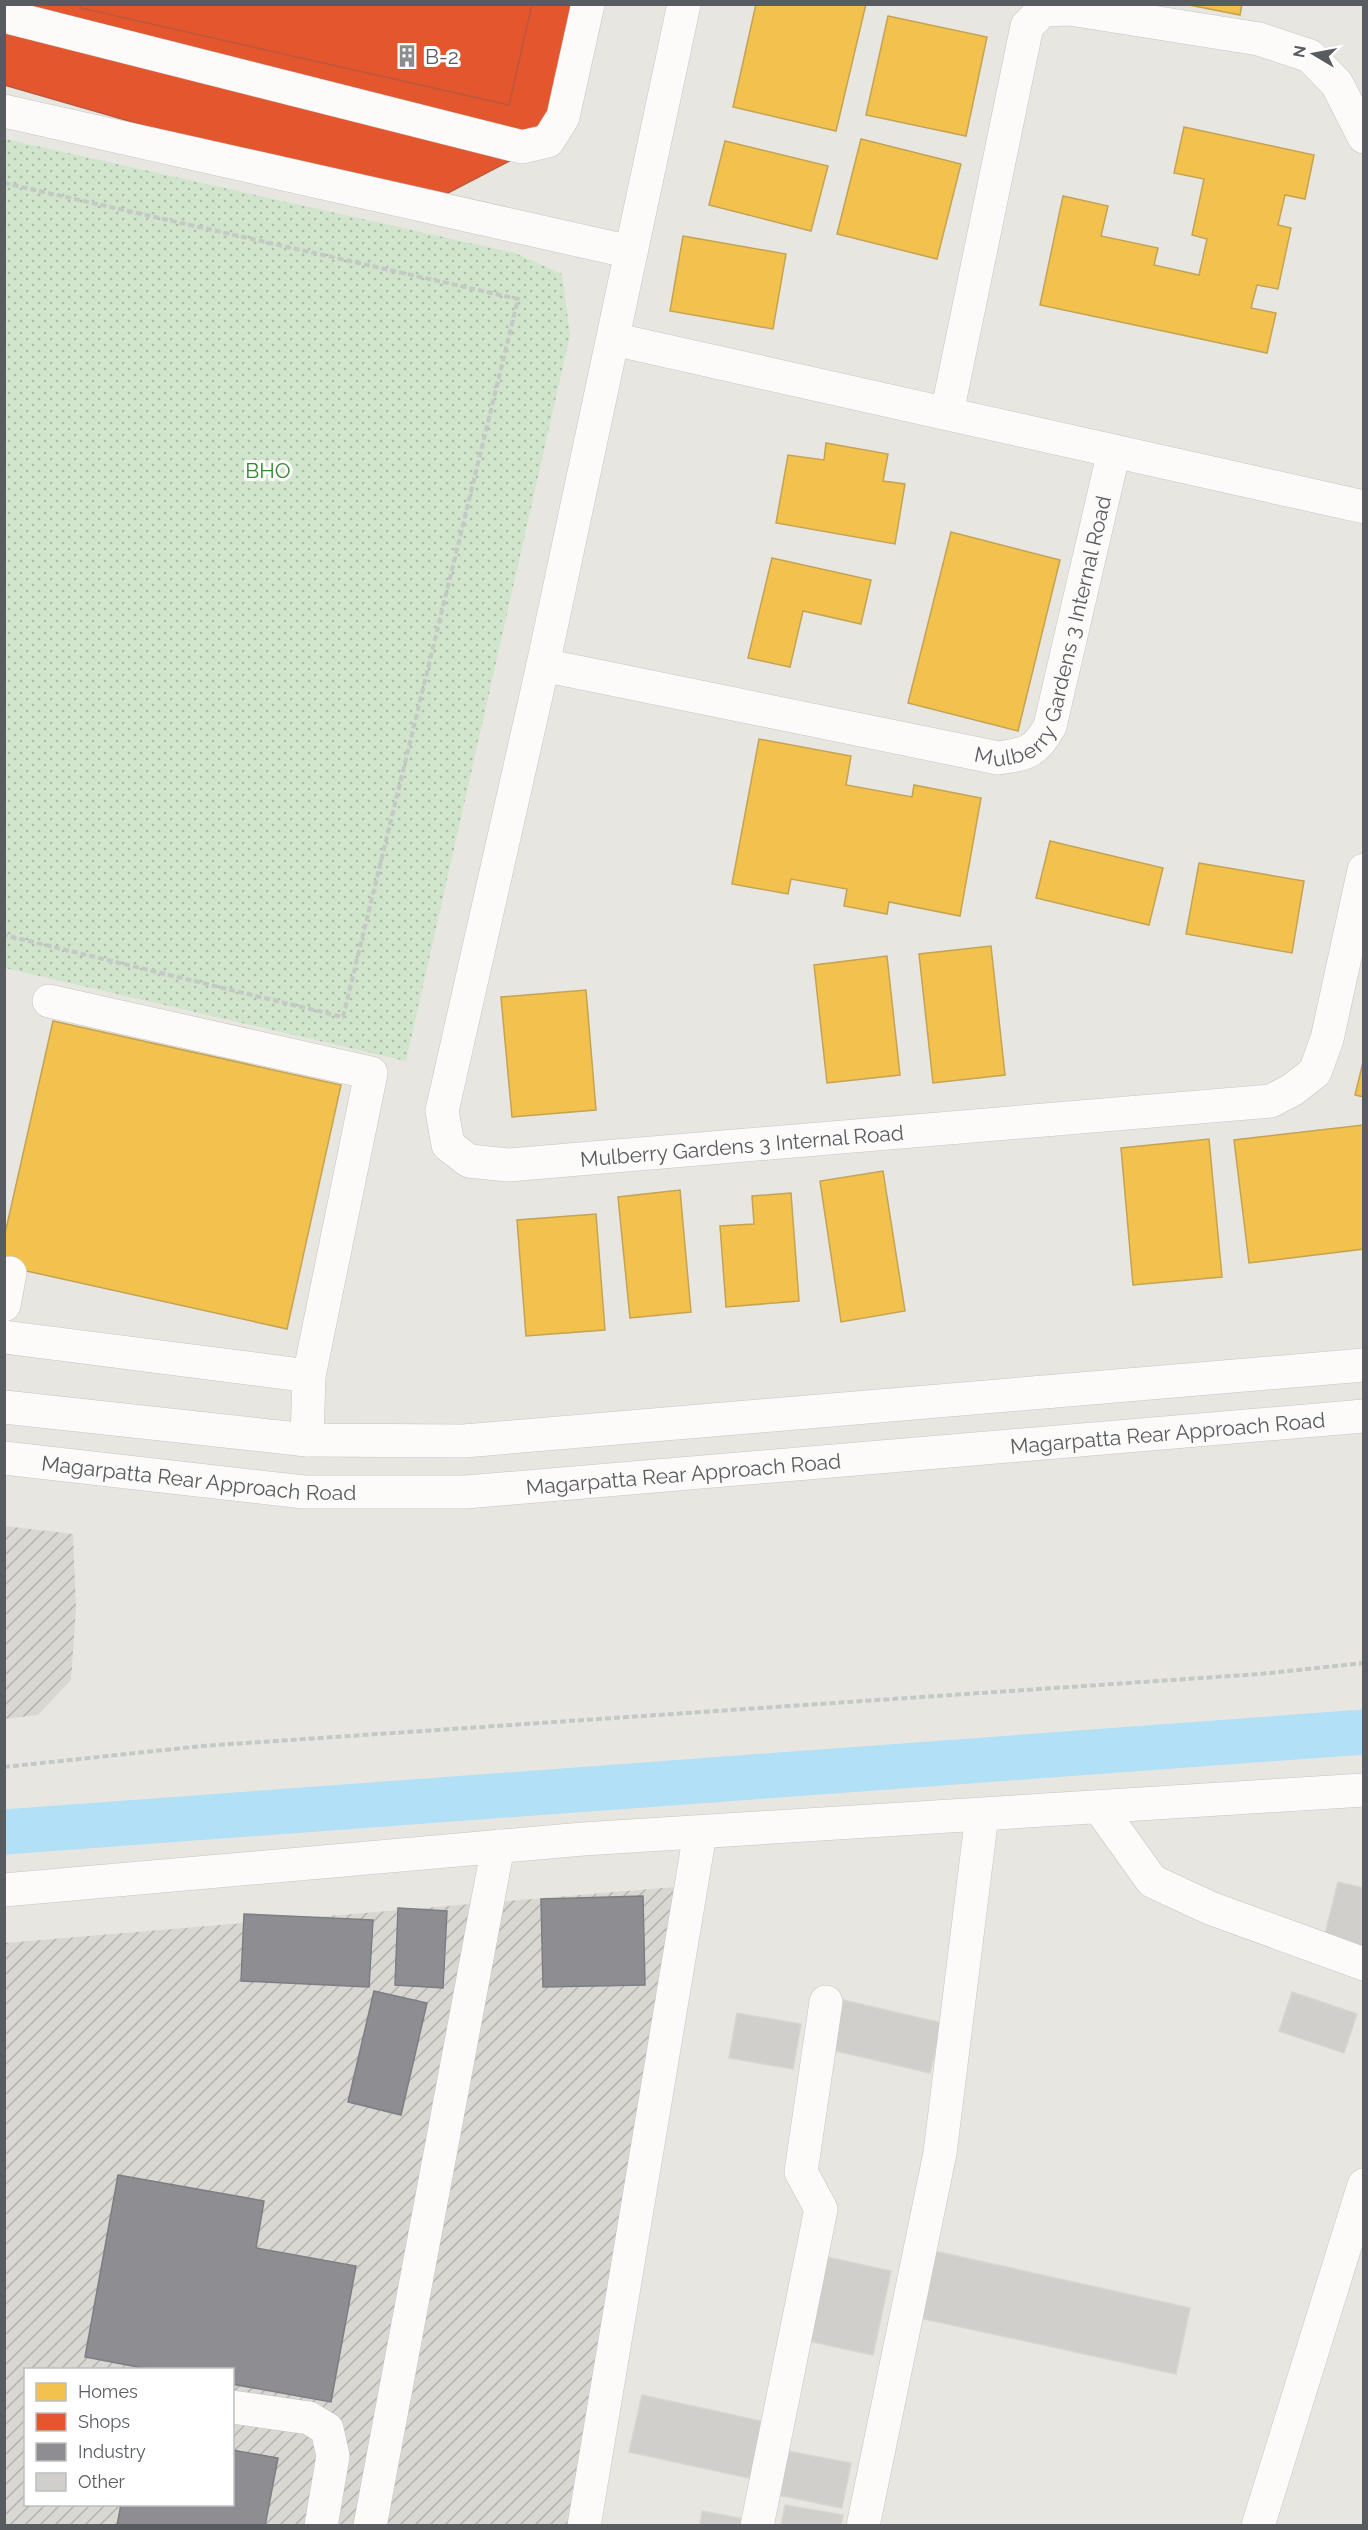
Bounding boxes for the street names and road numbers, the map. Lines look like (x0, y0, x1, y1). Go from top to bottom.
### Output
street label: Mulberry Gardens 3 Internal Road (972, 493, 1116, 771)
street label: Mulberry Gardens 3 Internal Road (579, 1119, 905, 1171)
street label: Magarpatta Rear Approach Road (1009, 1407, 1326, 1458)
street label: Magarpatta Rear Approach Road (525, 1448, 842, 1499)
street label: Magarpatta Rear Approach Road (40, 1450, 356, 1505)

